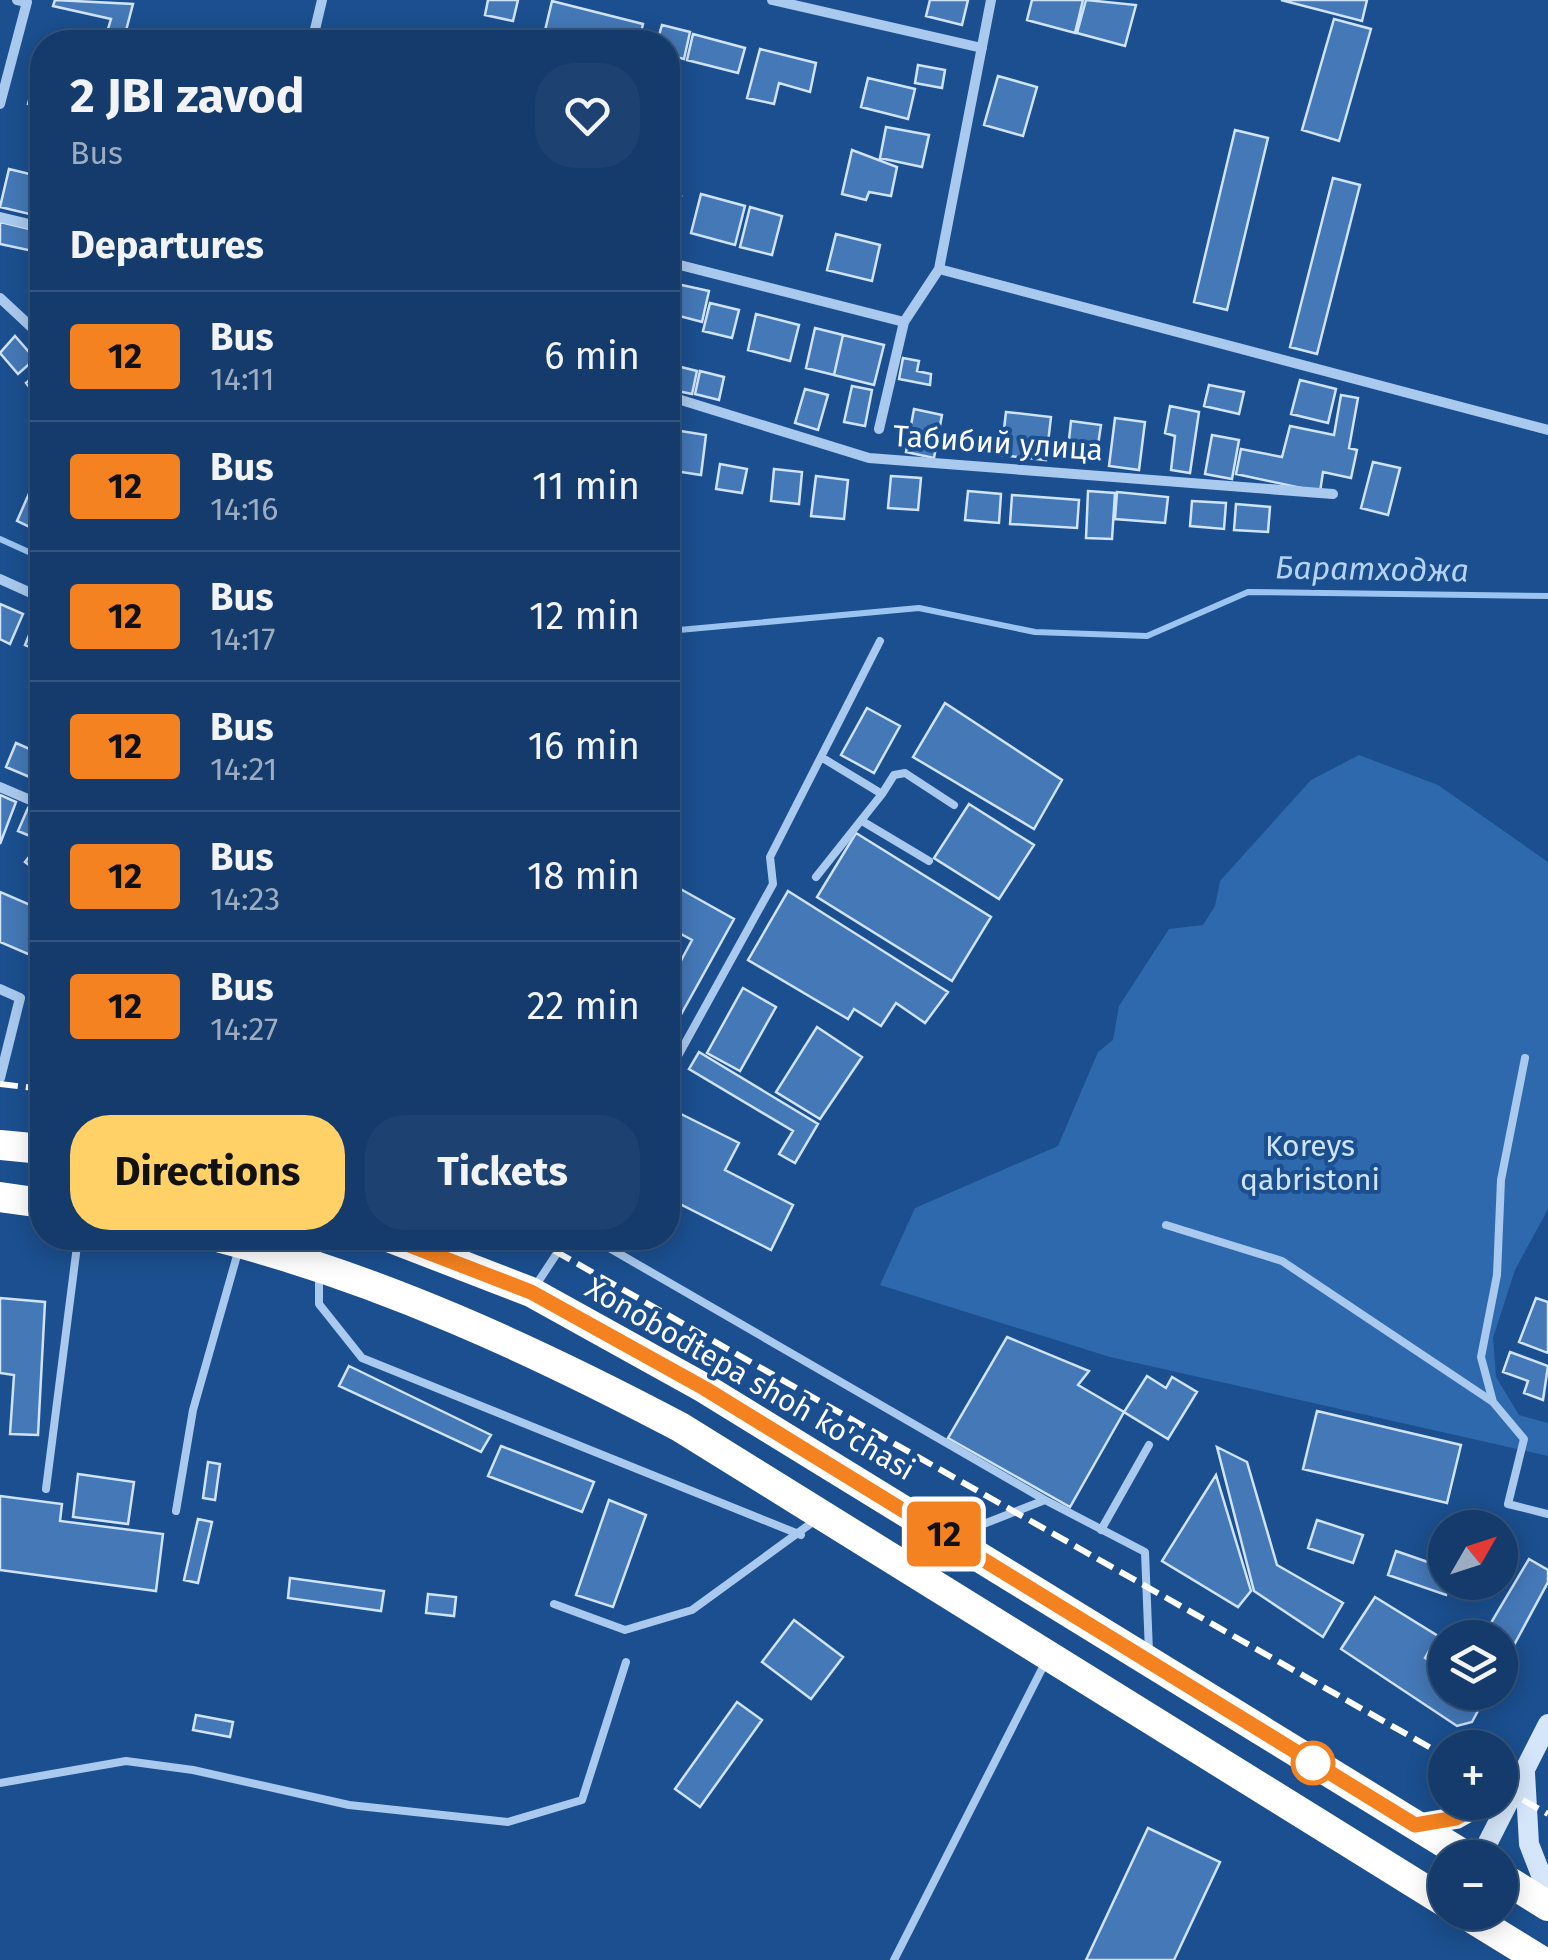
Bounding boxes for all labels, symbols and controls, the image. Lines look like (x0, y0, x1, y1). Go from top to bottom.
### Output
button: heart (535, 63, 640, 168)
text: 2 JBI zavod (70, 67, 304, 125)
text: Bus (70, 134, 123, 172)
text: Departures (70, 222, 264, 268)
text: Bus (210, 314, 274, 360)
text: 6 min (544, 333, 640, 379)
text: 12 (108, 335, 142, 377)
text: 14:11 (210, 360, 275, 398)
street label: Табибий улица (892, 418, 1104, 468)
text: Bus (210, 444, 274, 490)
text: 11 min (532, 463, 640, 509)
text: 12 (108, 465, 142, 507)
text: 14:16 (210, 490, 278, 528)
water label: Баратходжа (1275, 548, 1469, 590)
text: Bus (210, 574, 274, 620)
text: 12 min (529, 593, 640, 639)
text: 12 (108, 595, 142, 637)
text: 14:17 (210, 620, 275, 658)
text: Bus (210, 704, 274, 750)
text: 16 min (528, 723, 640, 769)
text: 12 (108, 725, 142, 767)
text: 14:21 (210, 750, 277, 788)
text: Bus (210, 834, 274, 880)
text: 18 min (527, 853, 640, 899)
text: 12 (108, 855, 142, 897)
text: 14:23 (210, 880, 280, 918)
text: Bus (210, 964, 274, 1010)
text: 22 min (527, 983, 640, 1029)
text: 12 (108, 985, 142, 1027)
text: 14:27 (210, 1010, 278, 1048)
button: Directions (70, 1115, 345, 1230)
button: Tickets (365, 1115, 640, 1230)
park label: Koreys qabristoni (1240, 1128, 1380, 1198)
street label: Xonobodtepa shoh ko'chasi (579, 1270, 921, 1488)
line badge: 12 (899, 1502, 989, 1566)
north arrow (1428, 1510, 1518, 1600)
map controls (1428, 1510, 1518, 1930)
text: 12 (927, 1513, 961, 1555)
button: layers (1428, 1620, 1518, 1710)
button: + (1428, 1730, 1518, 1820)
unlabelled marker (1292, 1742, 1334, 1784)
button: − (1428, 1840, 1518, 1930)

